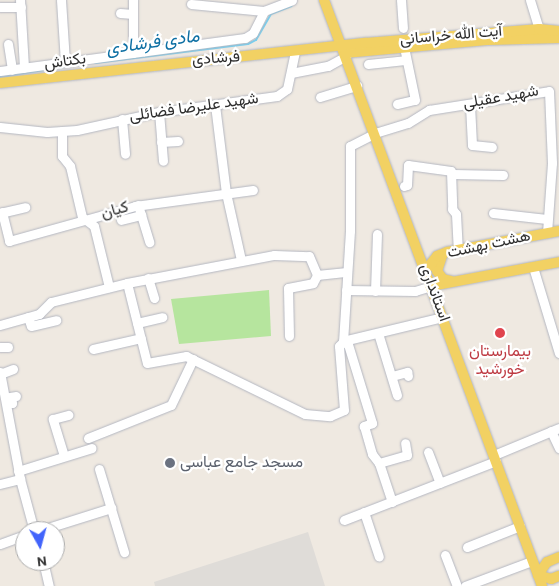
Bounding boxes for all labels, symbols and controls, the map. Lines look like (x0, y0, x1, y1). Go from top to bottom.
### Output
street label: آیت الله خراسانی (399, 22, 503, 50)
water label: مادی فرشادی (105, 27, 201, 61)
street label: فرشادی (191, 48, 241, 70)
street label: بکتاش (43, 50, 87, 74)
street label: شهید عقیلی (462, 82, 540, 114)
street label: شهید علیرضا فضائلی (128, 89, 260, 127)
street label: کیان (99, 198, 131, 224)
street label: هشت بهشت (446, 227, 532, 263)
street label: استانداری (415, 261, 453, 325)
marker: بیمارستان خورشید (493, 326, 507, 340)
place label: بیمارستان خورشید (469, 342, 531, 380)
place label: مسجد جامع عباسی (180, 453, 303, 473)
marker: مسجد جامع عباسی (164, 457, 176, 469)
north arrow (15, 521, 65, 571)
text: N (36, 551, 48, 569)

